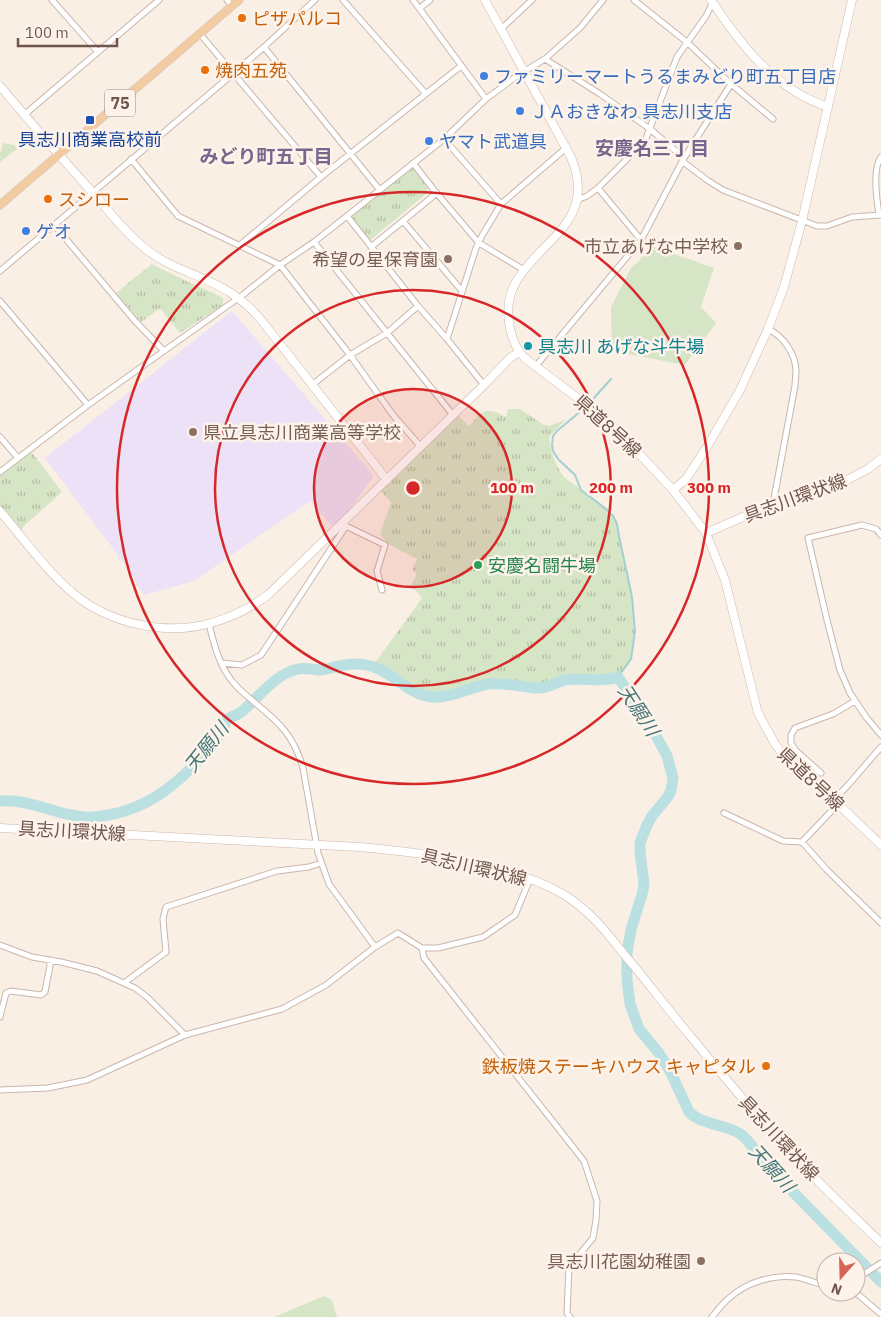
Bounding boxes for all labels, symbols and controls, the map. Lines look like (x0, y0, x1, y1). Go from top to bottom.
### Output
place label: ピザパルコ (252, 7, 342, 30)
marker: ピザパルコ (236, 12, 248, 24)
scale bar (18, 15, 116, 47)
text: 100 m (25, 23, 69, 42)
place label: 焼肉五苑 (215, 59, 287, 82)
marker: 焼肉五苑 (199, 64, 211, 76)
place label: ファミリーマートうるまみどり町五丁目店 (494, 65, 836, 88)
marker: ファミリーマートうるまみどり町五丁目店 (478, 70, 490, 82)
road number: 75 (105, 90, 135, 116)
place label: ＪＡおきなわ 具志川支店 (530, 100, 732, 123)
marker: ＪＡおきなわ 具志川支店 (514, 105, 526, 117)
marker: 具志川商業高校前 (84, 114, 96, 126)
place label: 具志川商業高校前 (18, 128, 162, 151)
place label: ヤマト武道具 (439, 130, 547, 153)
marker: ヤマト武道具 (423, 135, 435, 147)
district label: 安慶名三丁目 (595, 136, 709, 160)
district label: みどり町五丁目 (199, 144, 333, 168)
place label: スシロー (58, 188, 130, 211)
marker: スシロー (42, 193, 54, 205)
place label: ゲオ (36, 220, 72, 243)
marker: ゲオ (20, 225, 32, 237)
place label: 市立あげな中学校 (584, 235, 728, 258)
marker: 市立あげな中学校 (732, 240, 744, 252)
place label: 希望の星保育園 (312, 248, 438, 271)
marker: 希望の星保育園 (442, 253, 454, 265)
place label: 具志川 あげな斗牛場 (538, 335, 704, 358)
marker: 具志川 あげな斗牛場 (522, 340, 534, 352)
street label: 県道8号線 (570, 390, 646, 462)
place label: 県立具志川商業高等学校 (203, 421, 401, 444)
marker: 県立具志川商業高等学校 (187, 426, 199, 438)
street label: 具志川環状線 (740, 469, 850, 527)
text: 100 m (490, 478, 534, 497)
text: 200 m (589, 478, 633, 497)
text: 300 m (687, 478, 731, 497)
centre of rings (404, 479, 422, 497)
place label: 安慶名闘牛場 (488, 554, 596, 577)
marker: 安慶名闘牛場 (472, 559, 484, 571)
water label: 天願川 (613, 680, 666, 742)
water label: 天願川 (179, 716, 235, 777)
street label: 県道8号線 (773, 742, 849, 816)
street label: 具志川環状線 (17, 817, 127, 845)
street label: 具志川環状線 (419, 844, 529, 890)
place label: 鉄板焼ステーキハウス キャピタル (482, 1055, 756, 1078)
marker: 鉄板焼ステーキハウス キャピタル (760, 1060, 772, 1072)
street label: 具志川環状線 (734, 1091, 824, 1185)
water label: 天願川 (744, 1139, 801, 1199)
place label: 具志川花園幼稚園 (547, 1250, 691, 1273)
north arrow (816, 1252, 866, 1302)
marker: 具志川花園幼稚園 (695, 1255, 707, 1267)
text: N (829, 1279, 844, 1299)

